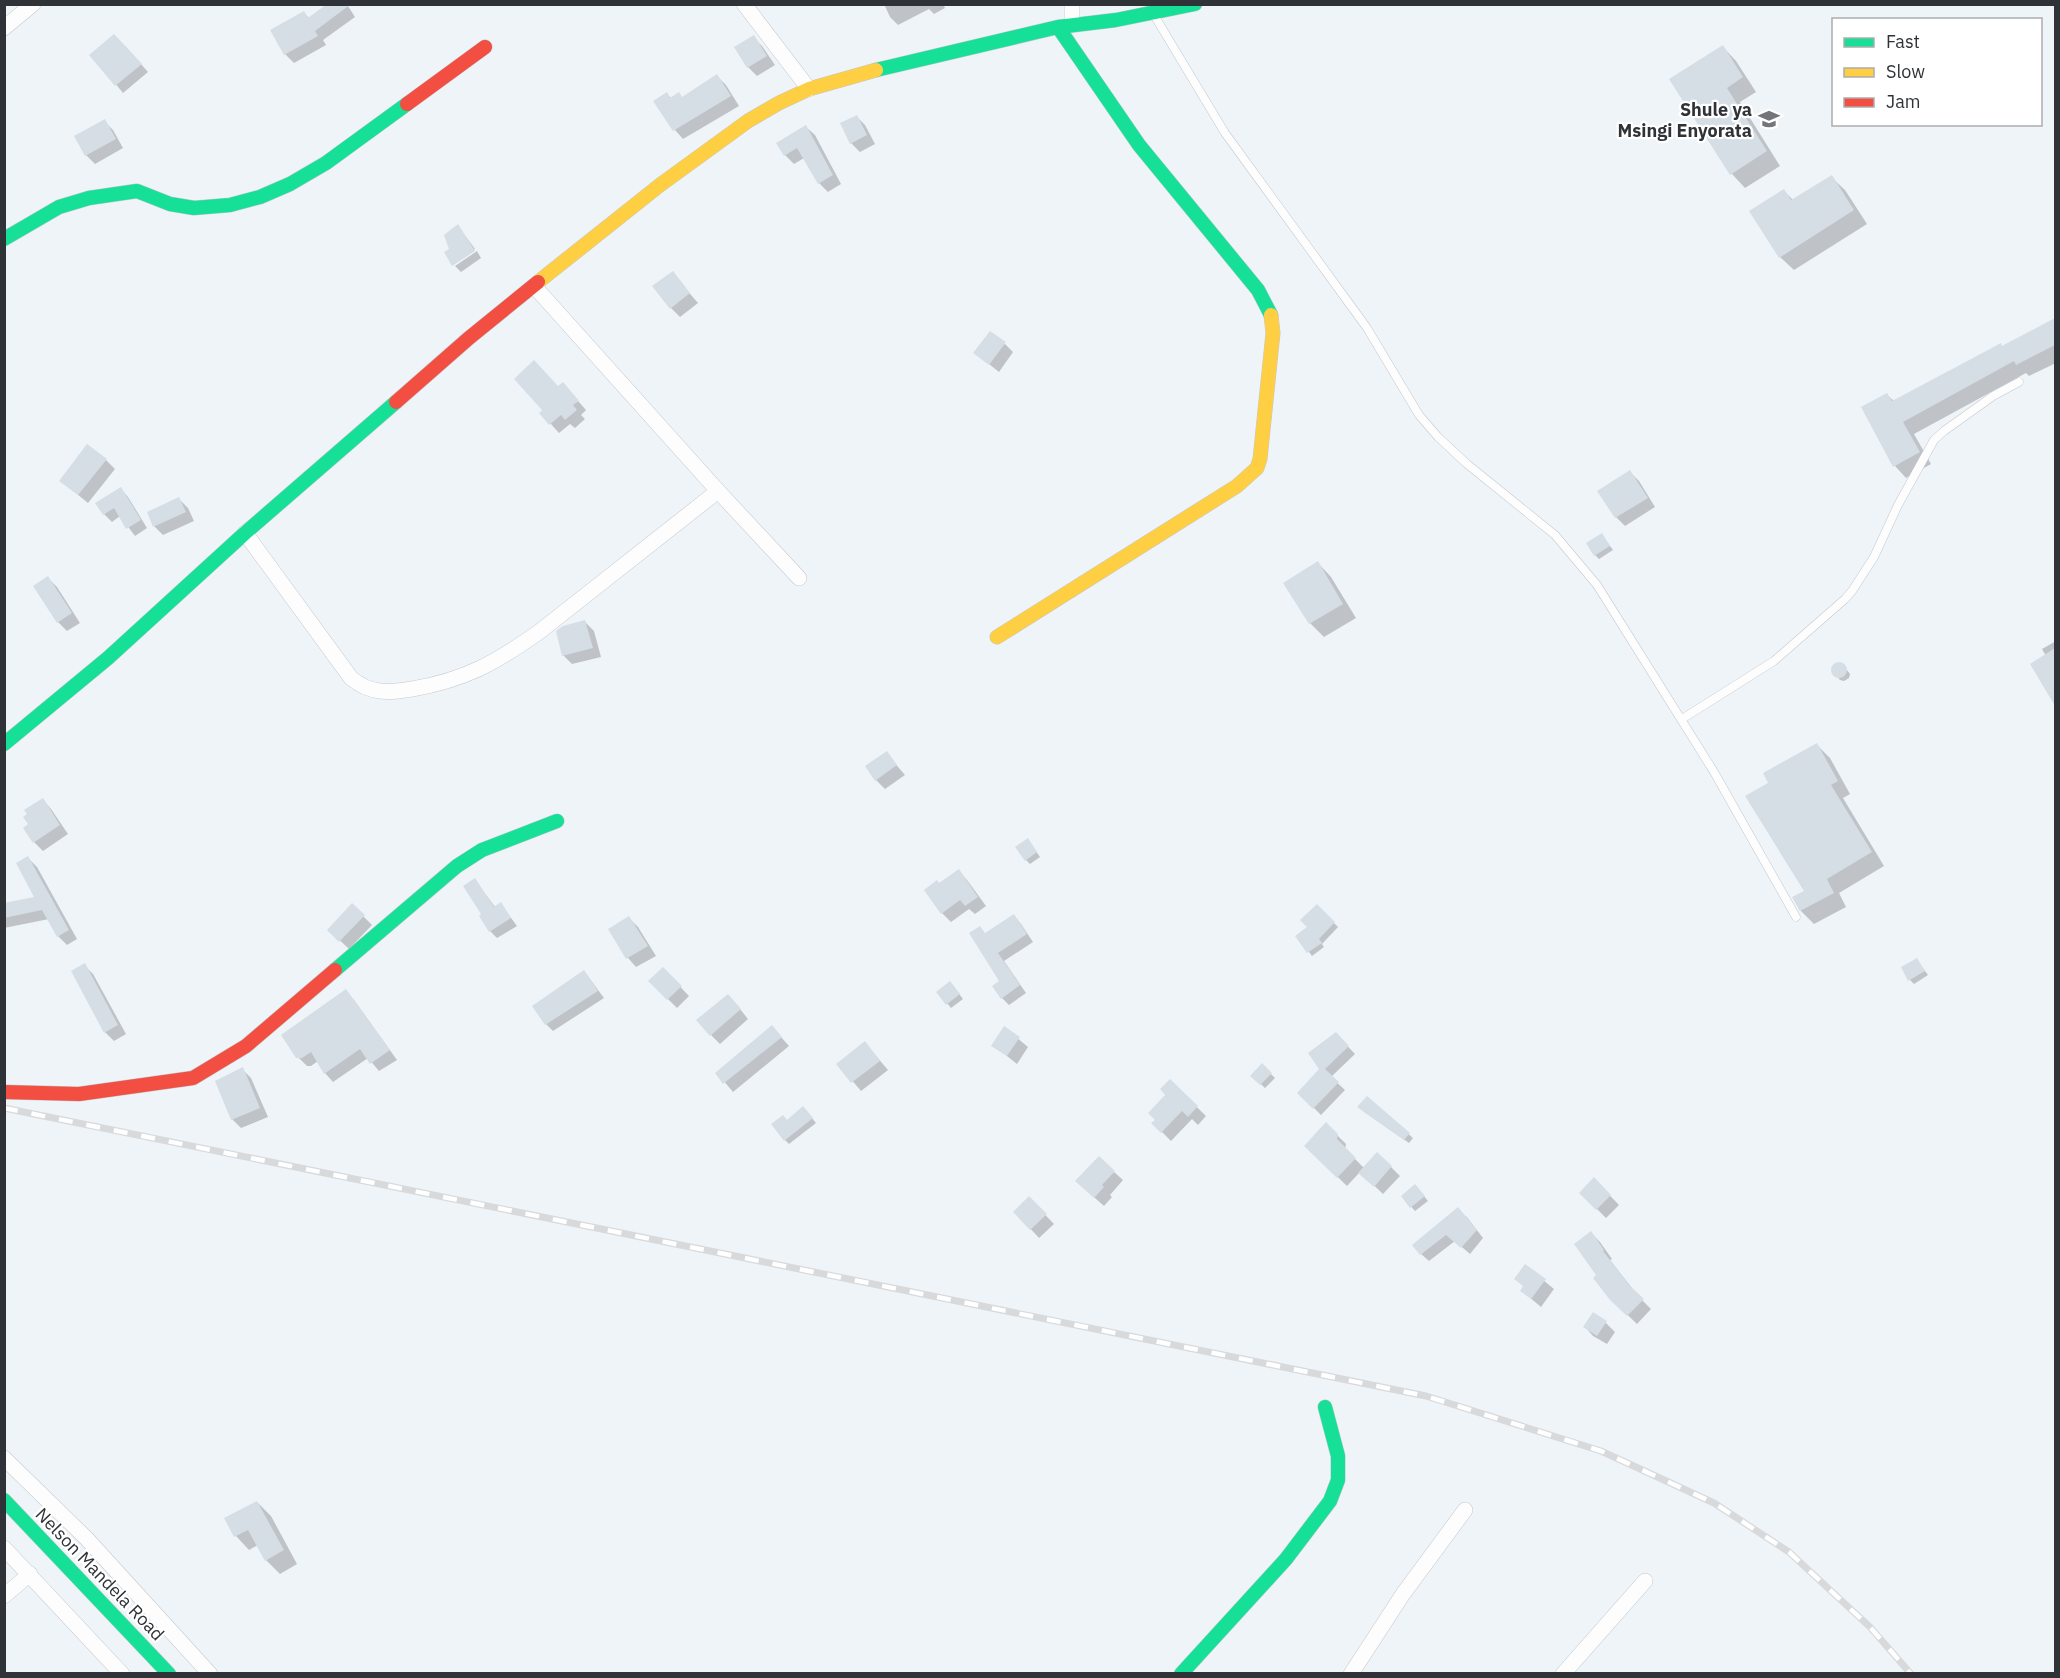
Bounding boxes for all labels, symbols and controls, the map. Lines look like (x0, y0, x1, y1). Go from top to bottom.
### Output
legend (1832, 18, 2042, 126)
text: Fast (1886, 30, 1920, 53)
text: Slow (1886, 60, 1925, 83)
text: Jam (1886, 90, 1921, 113)
place label: Shule ya Msingi Enyorata (1618, 98, 1752, 142)
school or university icon: Shule ya Msingi Enyorata (1757, 107, 1781, 131)
street label: Nelson Mandela Road (31, 1503, 169, 1645)

